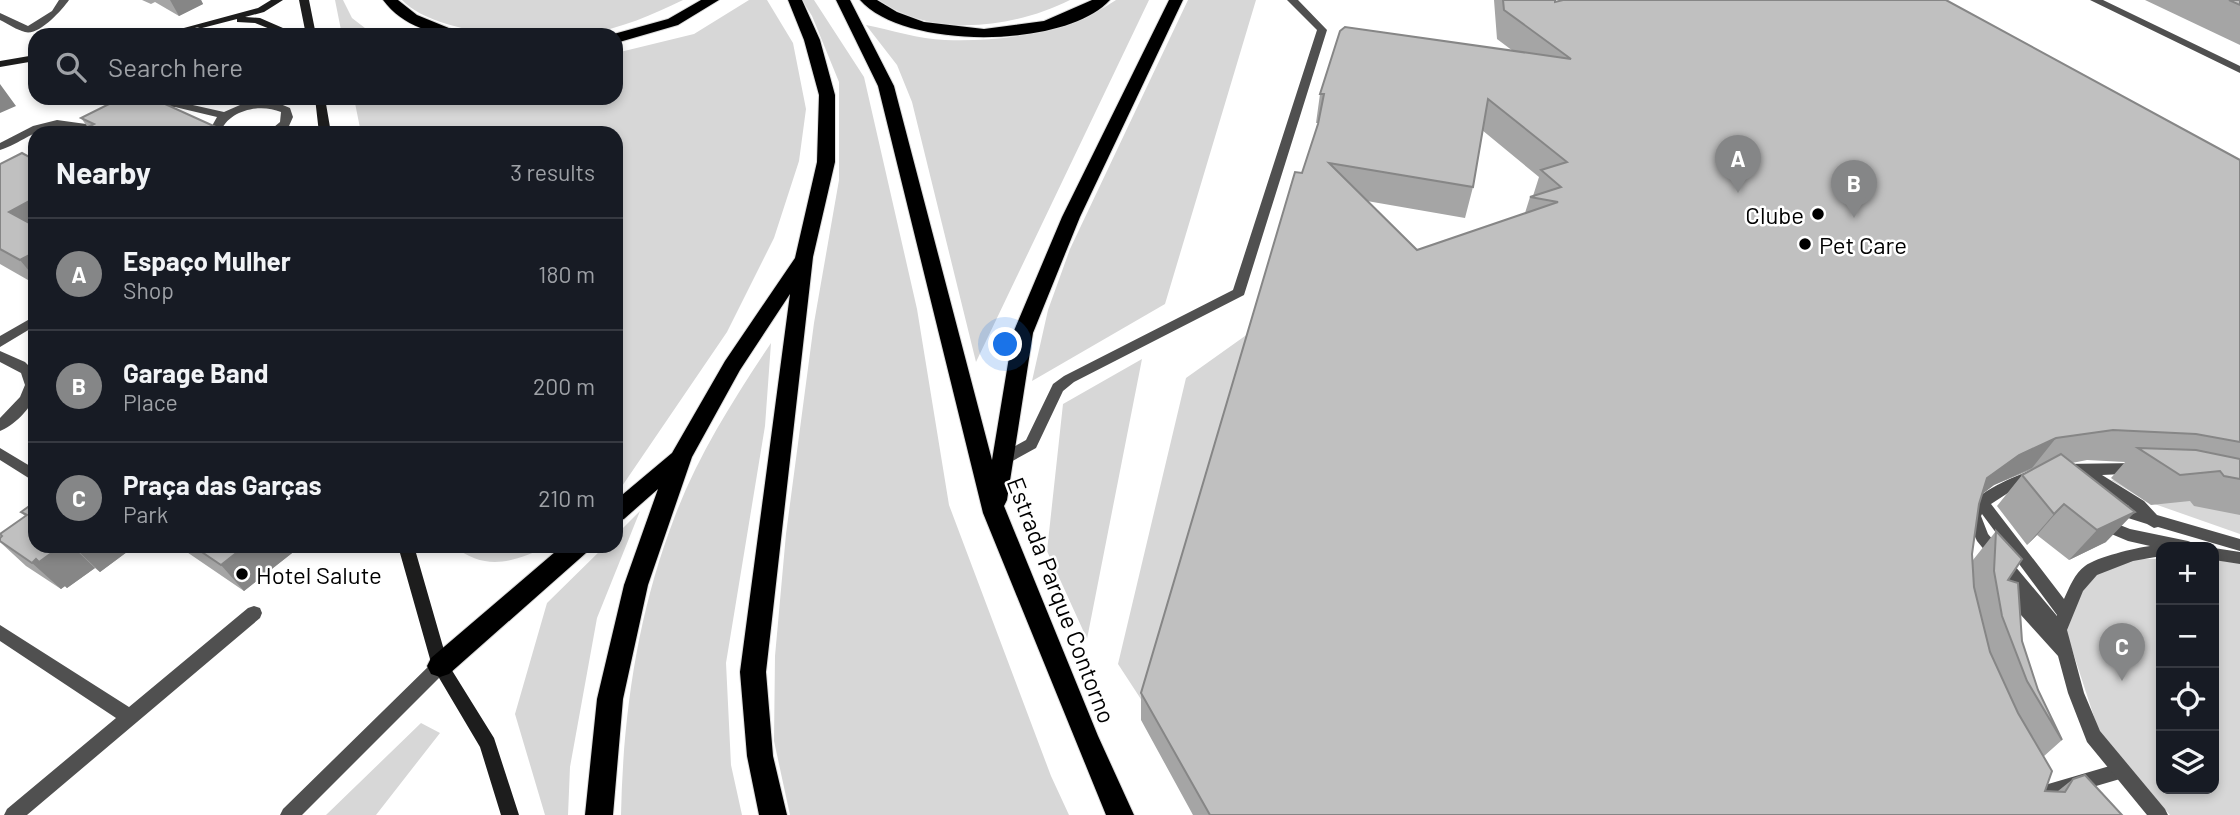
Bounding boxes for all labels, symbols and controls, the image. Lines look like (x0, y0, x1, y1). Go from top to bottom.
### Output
search box (28, 28, 623, 105)
icon: search (52, 48, 90, 86)
text: Search here (108, 51, 243, 82)
pin: A (1715, 135, 1761, 193)
text: Nearby (56, 154, 151, 190)
text: 3 results (510, 158, 595, 186)
pin: B (1831, 160, 1877, 218)
place label: Clube (1745, 200, 1804, 229)
marker: Clube (1810, 206, 1826, 222)
place label: Pet Care (1819, 230, 1907, 259)
marker: Pet Care (1797, 236, 1813, 252)
text: Espaço Mulher (123, 245, 291, 276)
text: A (71, 260, 87, 288)
text: 180 m (538, 260, 595, 288)
text: Shop (123, 276, 174, 304)
your location (988, 327, 1022, 361)
text: Garage Band (123, 357, 269, 388)
text: B (72, 372, 86, 400)
text: 200 m (533, 372, 595, 400)
text: Place (123, 388, 178, 416)
text: Praça das Garças (123, 469, 322, 500)
street label: Estrada Parque Contorno (1002, 473, 1122, 727)
text: C (72, 484, 86, 512)
text: 210 m (538, 484, 595, 512)
text: Park (123, 500, 168, 528)
map controls (2156, 542, 2219, 794)
button: + (2156, 542, 2219, 605)
place label: Hotel Salute (256, 560, 382, 589)
marker: Hotel Salute (234, 566, 250, 582)
button: − (2156, 605, 2219, 668)
pin: C (2099, 623, 2145, 681)
button: locate (2156, 668, 2219, 731)
button: layers (2156, 731, 2219, 794)

